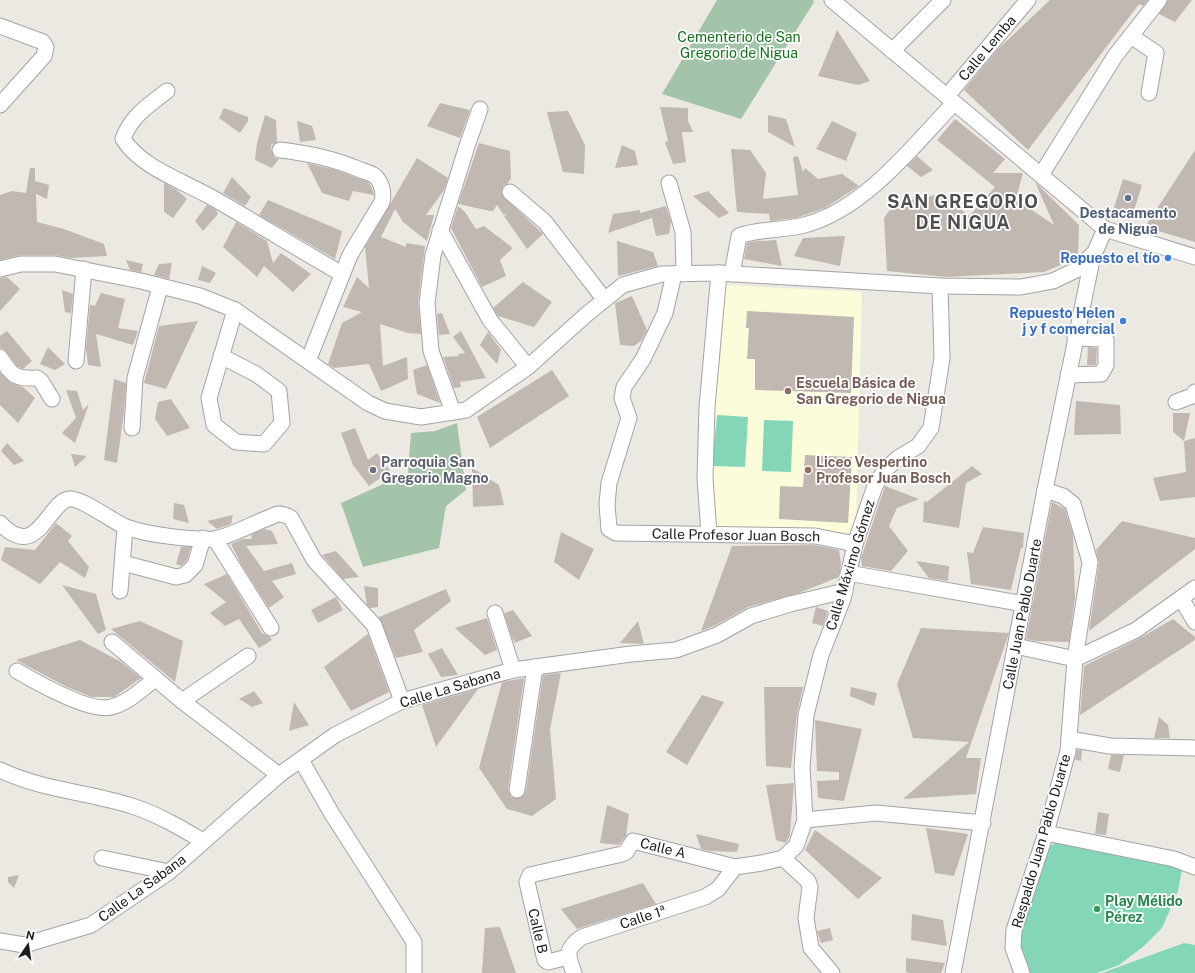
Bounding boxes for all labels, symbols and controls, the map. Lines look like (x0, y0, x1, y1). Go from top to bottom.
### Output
street label: Calle Lemba (955, 12, 1019, 84)
park label: Cementerio de San Gregorio de Nigua (677, 29, 801, 61)
district label: SAN GREGORIO DE NIGUA (887, 191, 1039, 233)
marker: Destacamento de Nigua (1123, 193, 1133, 203)
place label: Destacamento de Nigua (1079, 205, 1177, 237)
place label: Repuesto el tío (1060, 250, 1160, 266)
marker: Repuesto el tío (1163, 253, 1173, 263)
place label: Repuesto Helen j y f comercial (1009, 305, 1115, 337)
marker: Repuesto Helen j y f comercial (1118, 316, 1128, 326)
place label: Escuela Básica de San Gregorio de Nigua (796, 375, 946, 407)
marker: Escuela Básica de San Gregorio de Nigua (783, 386, 793, 396)
place label: Parroquia San Gregorio Magno (381, 454, 489, 486)
place label: Liceo Vespertino Profesor Juan Bosch (816, 454, 951, 486)
marker: Parroquia San Gregorio Magno (368, 465, 378, 475)
marker: Liceo Vespertino Profesor Juan Bosch (803, 465, 813, 475)
street label: Calle Máximo Gómez (822, 497, 878, 632)
street label: Calle Profesor Juan Bosch (652, 526, 820, 544)
street label: Calle Juan Pablo Duarte (1000, 537, 1044, 691)
street label: Calle La Sabana (398, 665, 502, 711)
street label: Respaldo Juan Pablo Duarte (1008, 752, 1074, 930)
street label: Calle A (639, 835, 687, 861)
street label: Calle La Sabana (95, 851, 189, 925)
place label: Play Mélido Pérez (1105, 893, 1183, 925)
street label: Calle 1ª (618, 902, 668, 932)
marker: Play Mélido Pérez (1092, 904, 1102, 914)
street label: Calle B (525, 907, 551, 955)
north arrow (8, 925, 48, 965)
text: N (25, 928, 36, 942)

